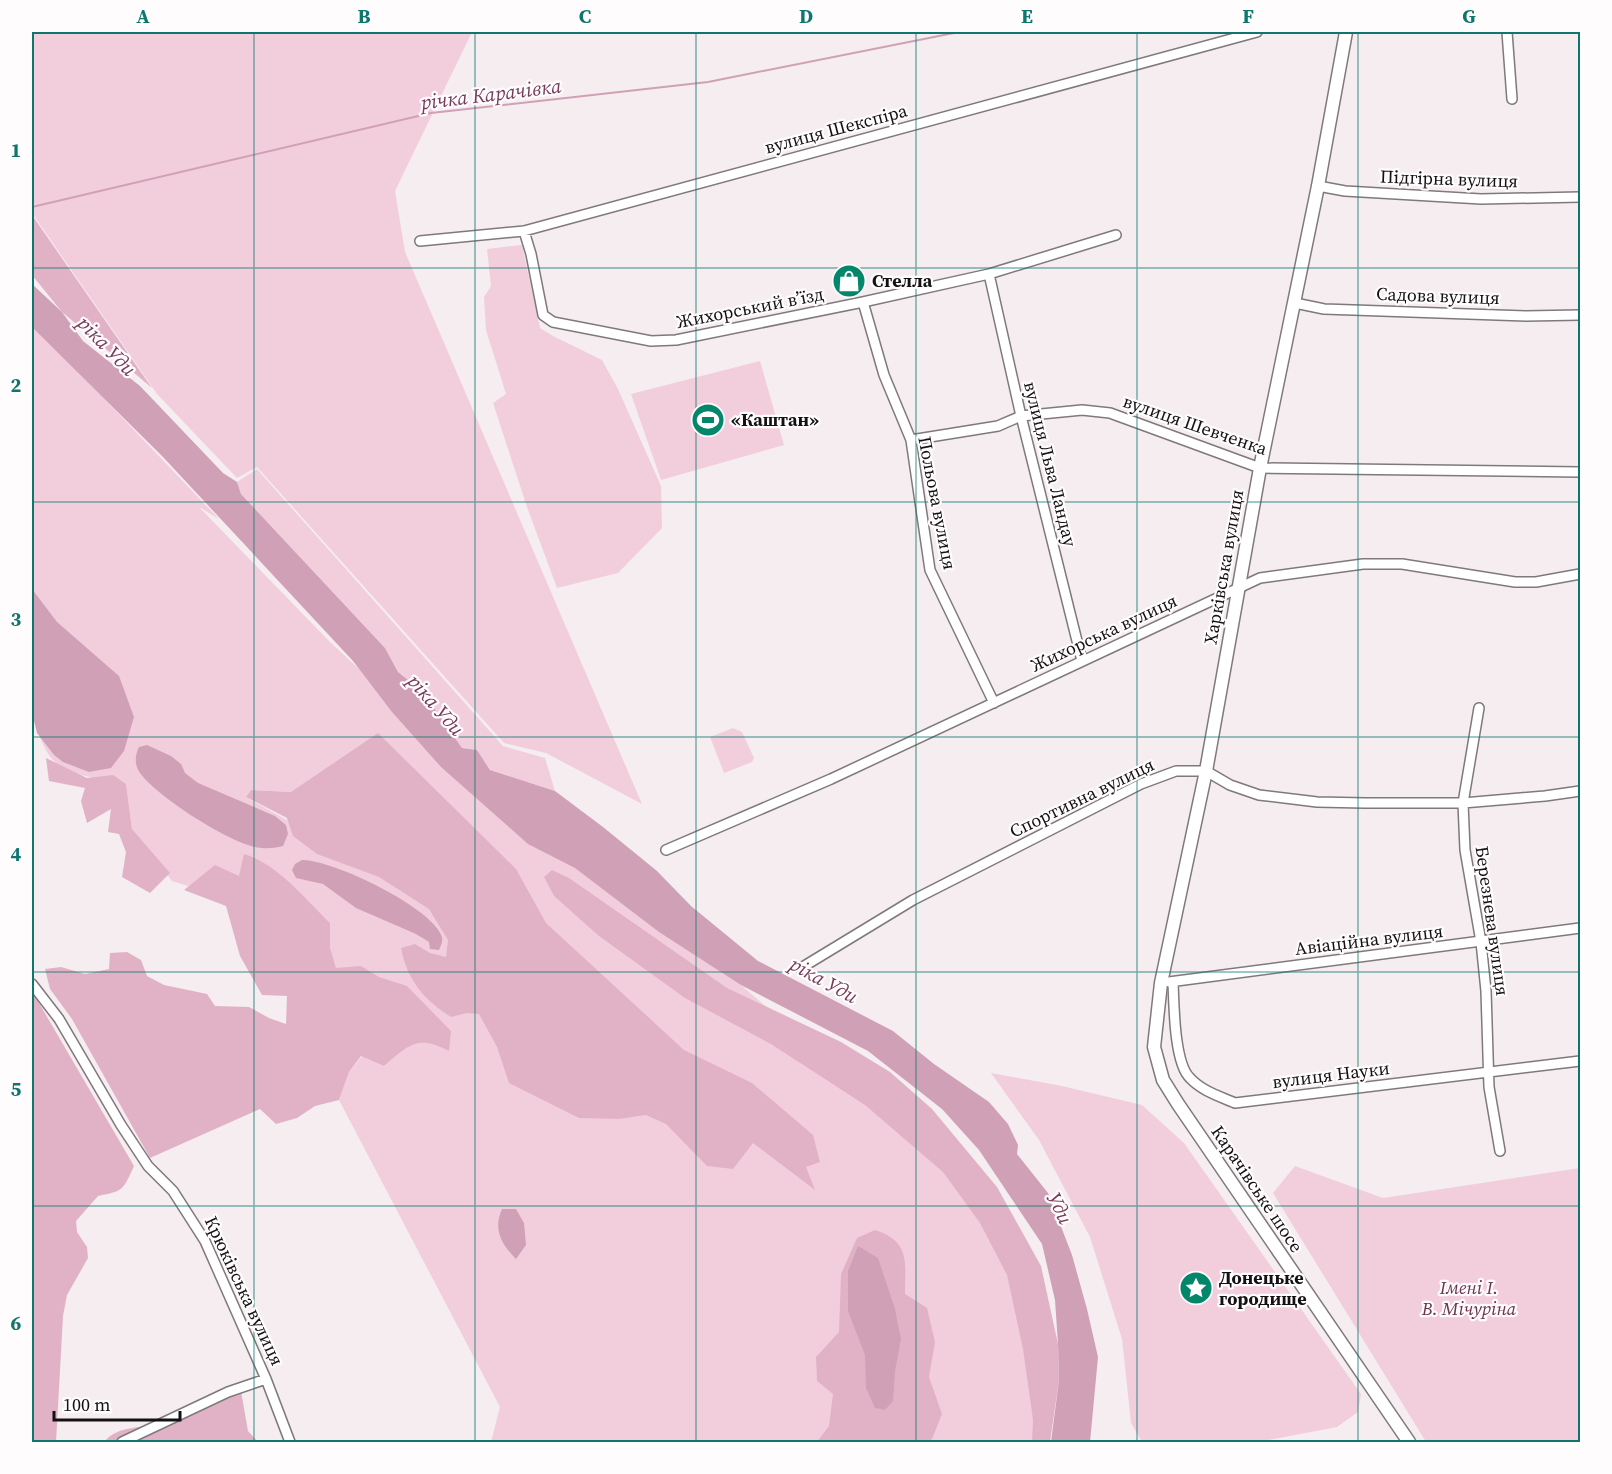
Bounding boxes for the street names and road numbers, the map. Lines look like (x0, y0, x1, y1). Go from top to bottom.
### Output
street label: вулиця Шекспіра (762, 97, 911, 160)
street label: Підгірна вулиця (1379, 164, 1519, 193)
street label: Жихорський в’їзд (674, 281, 826, 334)
street label: Садова вулиця (1376, 281, 1500, 310)
street label: вулиця Льва Ландау (1018, 379, 1083, 550)
street label: вулиця Шевченка (1120, 388, 1271, 461)
street label: Польова вулиця (912, 434, 963, 572)
street label: Харківська вулиця (1198, 487, 1249, 646)
street label: Жихорська вулиця (1027, 588, 1181, 677)
street label: Спортивна вулиця (1005, 752, 1158, 843)
street label: Березнева вулиця (1470, 844, 1515, 997)
street label: Авіаційна вулиця (1293, 918, 1444, 961)
street label: вулиця Науки (1271, 1055, 1391, 1094)
street label: Карачівське шосе (1206, 1120, 1309, 1257)
street label: Крюківська вулиця (199, 1212, 290, 1370)

